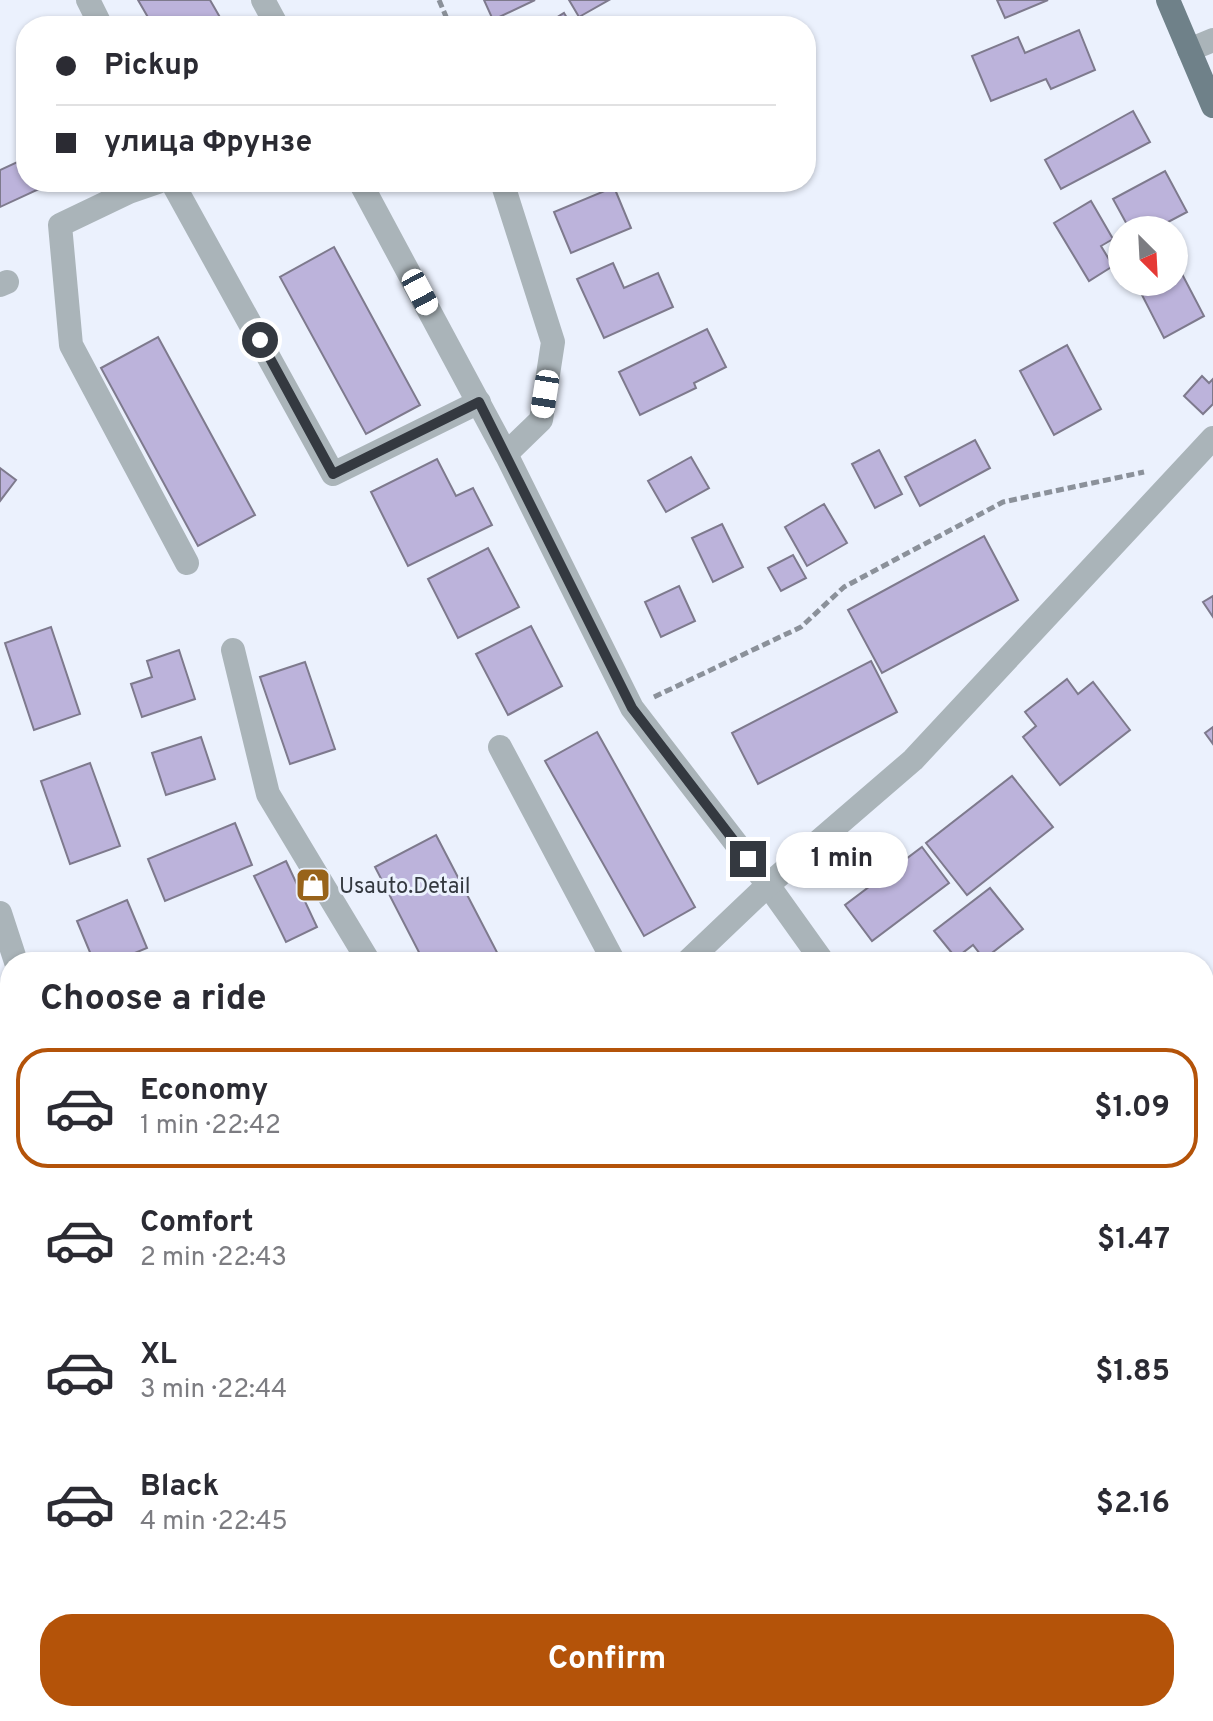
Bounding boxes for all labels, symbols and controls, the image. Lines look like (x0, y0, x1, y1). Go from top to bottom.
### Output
text: Pickup (104, 48, 199, 85)
text: улица Фрунзе (104, 125, 312, 162)
north arrow (1108, 216, 1188, 296)
map controls (1108, 216, 1188, 296)
car (398, 265, 442, 319)
route start (242, 322, 278, 358)
car (529, 368, 561, 420)
callout: 1 min (776, 831, 908, 887)
route end (730, 841, 766, 877)
text: 1 min (811, 843, 873, 876)
shop icon: Usauto.Detail (294, 866, 332, 904)
place label: Usauto.Detail (339, 874, 471, 901)
text: Choose a ride (40, 977, 266, 1023)
icon: car (44, 1072, 116, 1144)
text: Economy (140, 1073, 268, 1110)
text: $1.09 (1094, 1090, 1170, 1127)
text: 1 min · 22:42 (140, 1110, 281, 1143)
icon: car (44, 1204, 116, 1276)
text: Comfort (140, 1205, 253, 1242)
text: $1.47 (1097, 1222, 1170, 1259)
text: 2 min · 22:43 (140, 1242, 287, 1275)
icon: car (44, 1336, 116, 1408)
text: XL (140, 1337, 177, 1374)
text: $1.85 (1095, 1354, 1170, 1391)
text: 3 min · 22:44 (140, 1374, 287, 1407)
icon: car (44, 1468, 116, 1540)
text: Black (140, 1469, 219, 1506)
text: $2.16 (1096, 1486, 1170, 1523)
text: 4 min · 22:45 (140, 1506, 288, 1539)
button: Confirm (40, 1614, 1174, 1706)

